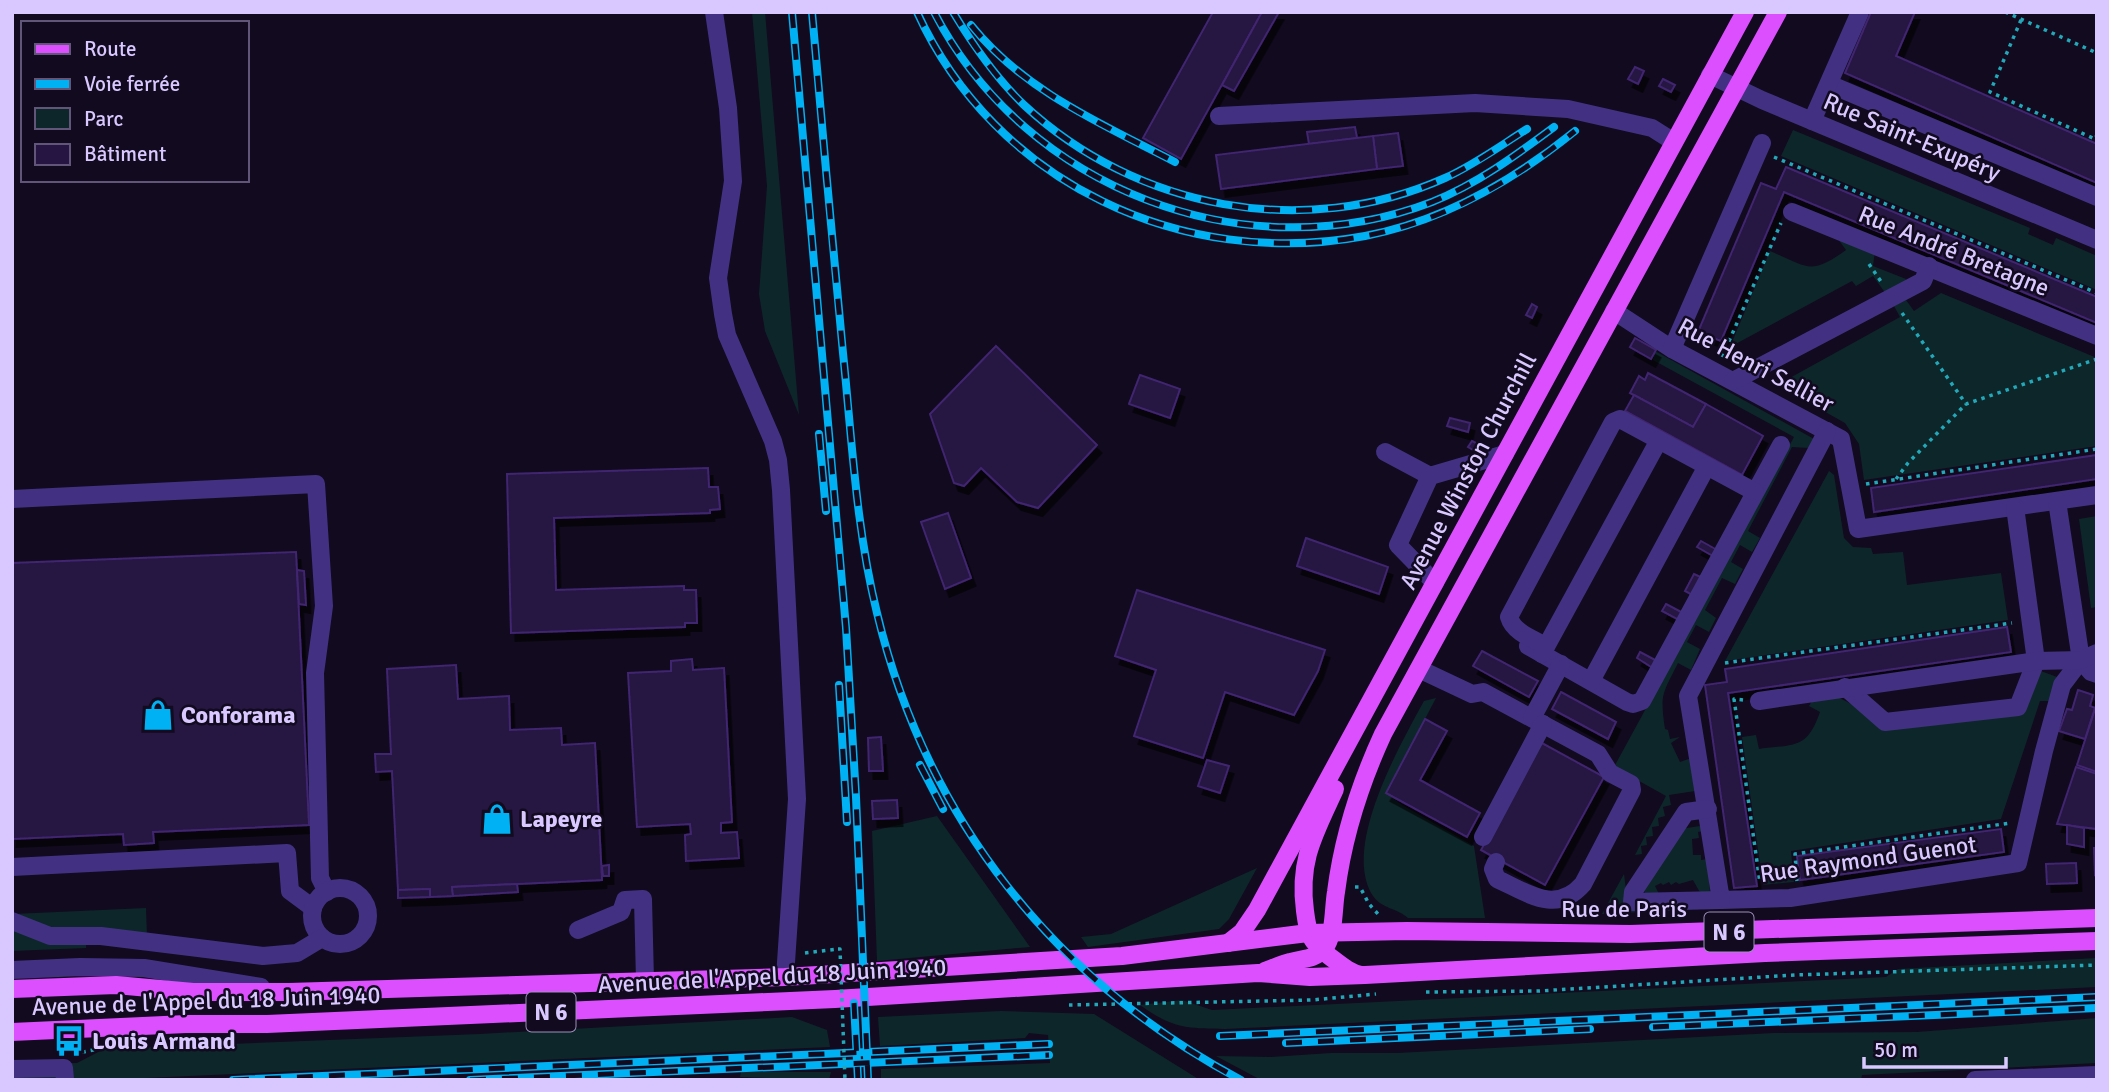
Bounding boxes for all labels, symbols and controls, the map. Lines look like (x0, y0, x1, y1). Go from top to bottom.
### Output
legend (21, 21, 248, 182)
text: Route (84, 36, 136, 62)
text: Voie ferrée (84, 71, 180, 97)
street label: Rue Saint-Exupéry (1819, 86, 2005, 188)
text: Parc (84, 106, 123, 132)
text: Bâtiment (84, 141, 166, 167)
street label: Rue André Bretagne (1854, 199, 2054, 303)
street label: Rue Henri Sellier (1673, 311, 1840, 419)
street label: Avenue Winston Churchill (1393, 348, 1543, 594)
shop icon: Conforama (141, 698, 175, 732)
place label: Conforama (181, 700, 296, 730)
shop icon: Lapeyre (480, 802, 514, 836)
place label: Lapeyre (520, 804, 603, 834)
street label: Rue Raymond Guenot (1758, 829, 1978, 889)
street label: Rue de Paris (1561, 894, 1687, 924)
road number: N 6 (1704, 912, 1754, 951)
street label: Avenue de l'Appel du 18 Juin 1940 (597, 952, 947, 1000)
street label: Avenue de l'Appel du 18 Juin 1940 (31, 980, 381, 1022)
road number: N 6 (526, 993, 576, 1032)
bus stop icon: Louis Armand (52, 1024, 86, 1058)
place label: Louis Armand (92, 1026, 236, 1056)
scale bar (1864, 1026, 2006, 1070)
text: 50 m (1874, 1037, 1918, 1063)

